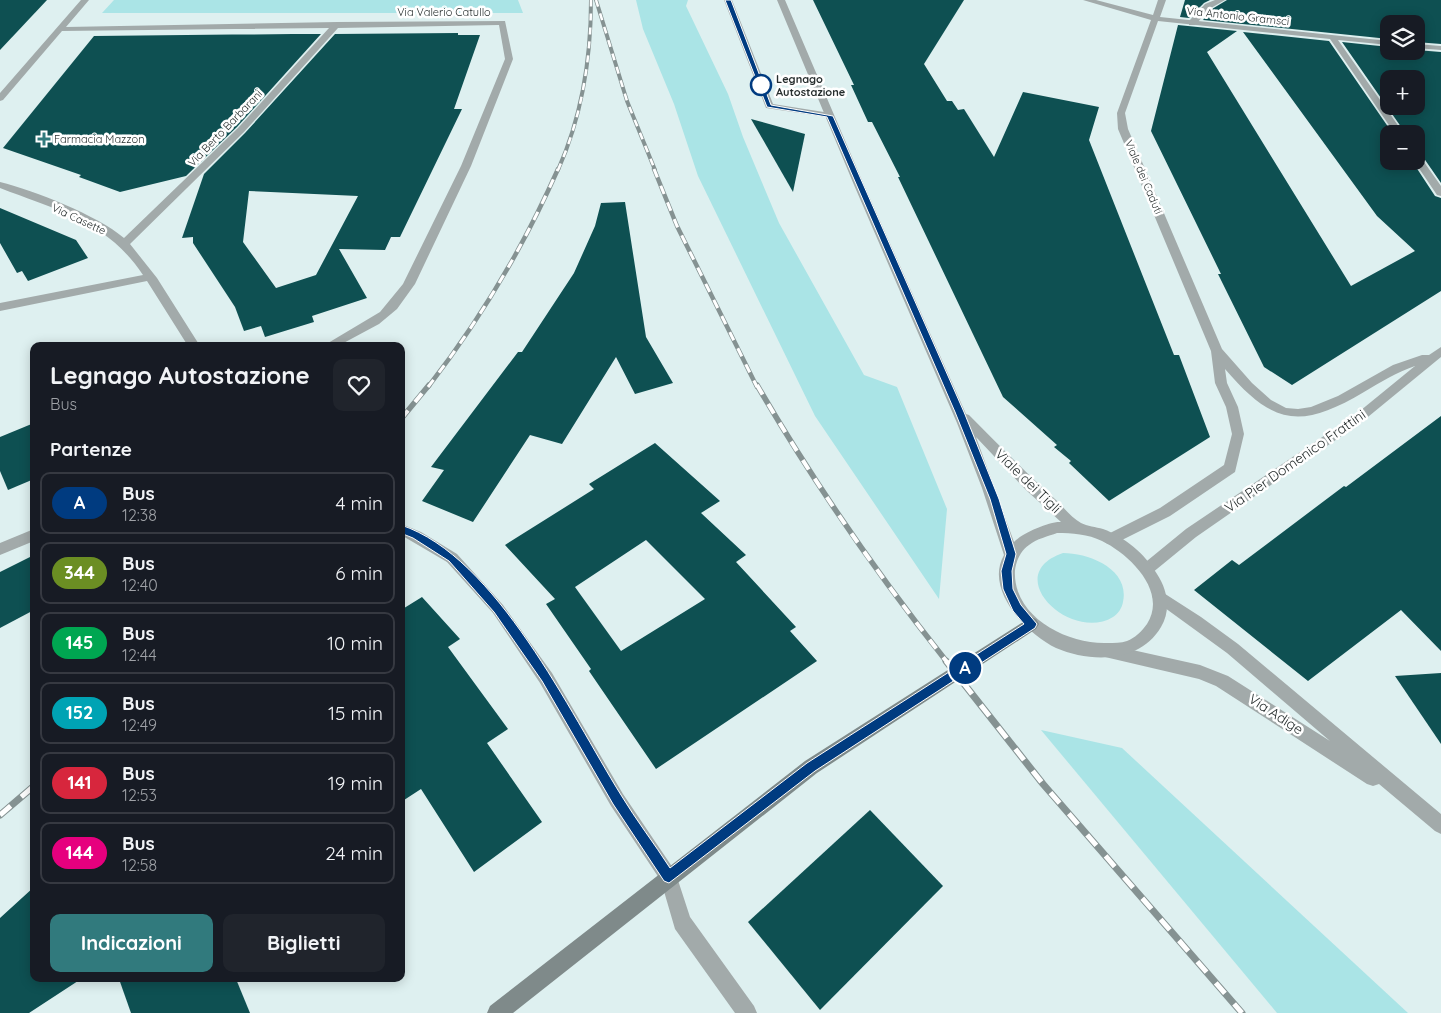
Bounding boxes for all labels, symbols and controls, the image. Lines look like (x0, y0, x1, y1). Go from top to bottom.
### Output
street label: Via Antonio Gramsci (1186, 4, 1290, 28)
street label: Via Valerio Catullo (397, 5, 491, 19)
map controls (1380, 15, 1425, 170)
button: layers (1380, 15, 1425, 60)
button: + (1380, 70, 1425, 115)
place label: Legnago Autostazione (776, 72, 846, 99)
marker: Legnago Autostazione (750, 74, 772, 96)
street label: Via Berto Barbarani (185, 87, 265, 169)
button: − (1380, 125, 1425, 170)
place label: Farmacia Mazzon (54, 132, 145, 146)
marker: Farmacia Mazzon (38, 133, 50, 145)
street label: Viale dei Caduti (1122, 138, 1166, 216)
street label: Via Casette (50, 200, 108, 238)
button: heart (333, 359, 385, 411)
text: Legnago Autostazione (50, 360, 310, 390)
text: Bus (50, 394, 77, 414)
street label: Via Pier Domenico Frattini (1221, 405, 1369, 517)
text: Partenze (50, 437, 132, 461)
street label: Viale dei Tigli (991, 445, 1065, 517)
text: Bus (122, 481, 155, 505)
text: A (74, 491, 85, 514)
text: 4 min (335, 491, 383, 515)
text: 12:38 (122, 505, 157, 525)
text: Bus (122, 551, 155, 575)
text: 344 (64, 561, 95, 584)
text: 6 min (335, 561, 383, 585)
text: 12:40 (122, 575, 158, 595)
text: Bus (122, 621, 155, 645)
text: 145 (66, 631, 93, 654)
text: 10 min (327, 631, 383, 655)
text: 12:44 (122, 645, 157, 665)
line badge: A (949, 652, 981, 684)
text: A (959, 656, 971, 679)
street label: Via Adige (1245, 690, 1307, 738)
text: Bus (122, 691, 155, 715)
text: 152 (66, 701, 93, 724)
text: 15 min (328, 701, 383, 725)
text: 12:49 (122, 715, 157, 735)
text: Bus (122, 761, 155, 785)
text: 141 (67, 771, 92, 794)
text: 19 min (328, 771, 383, 795)
text: 12:53 (122, 785, 157, 805)
text: Bus (122, 831, 155, 855)
text: 144 (65, 841, 94, 864)
text: 24 min (325, 841, 383, 865)
text: 12:58 (122, 855, 157, 875)
button: Indicazioni (50, 914, 213, 972)
button: Biglietti (223, 914, 385, 972)

